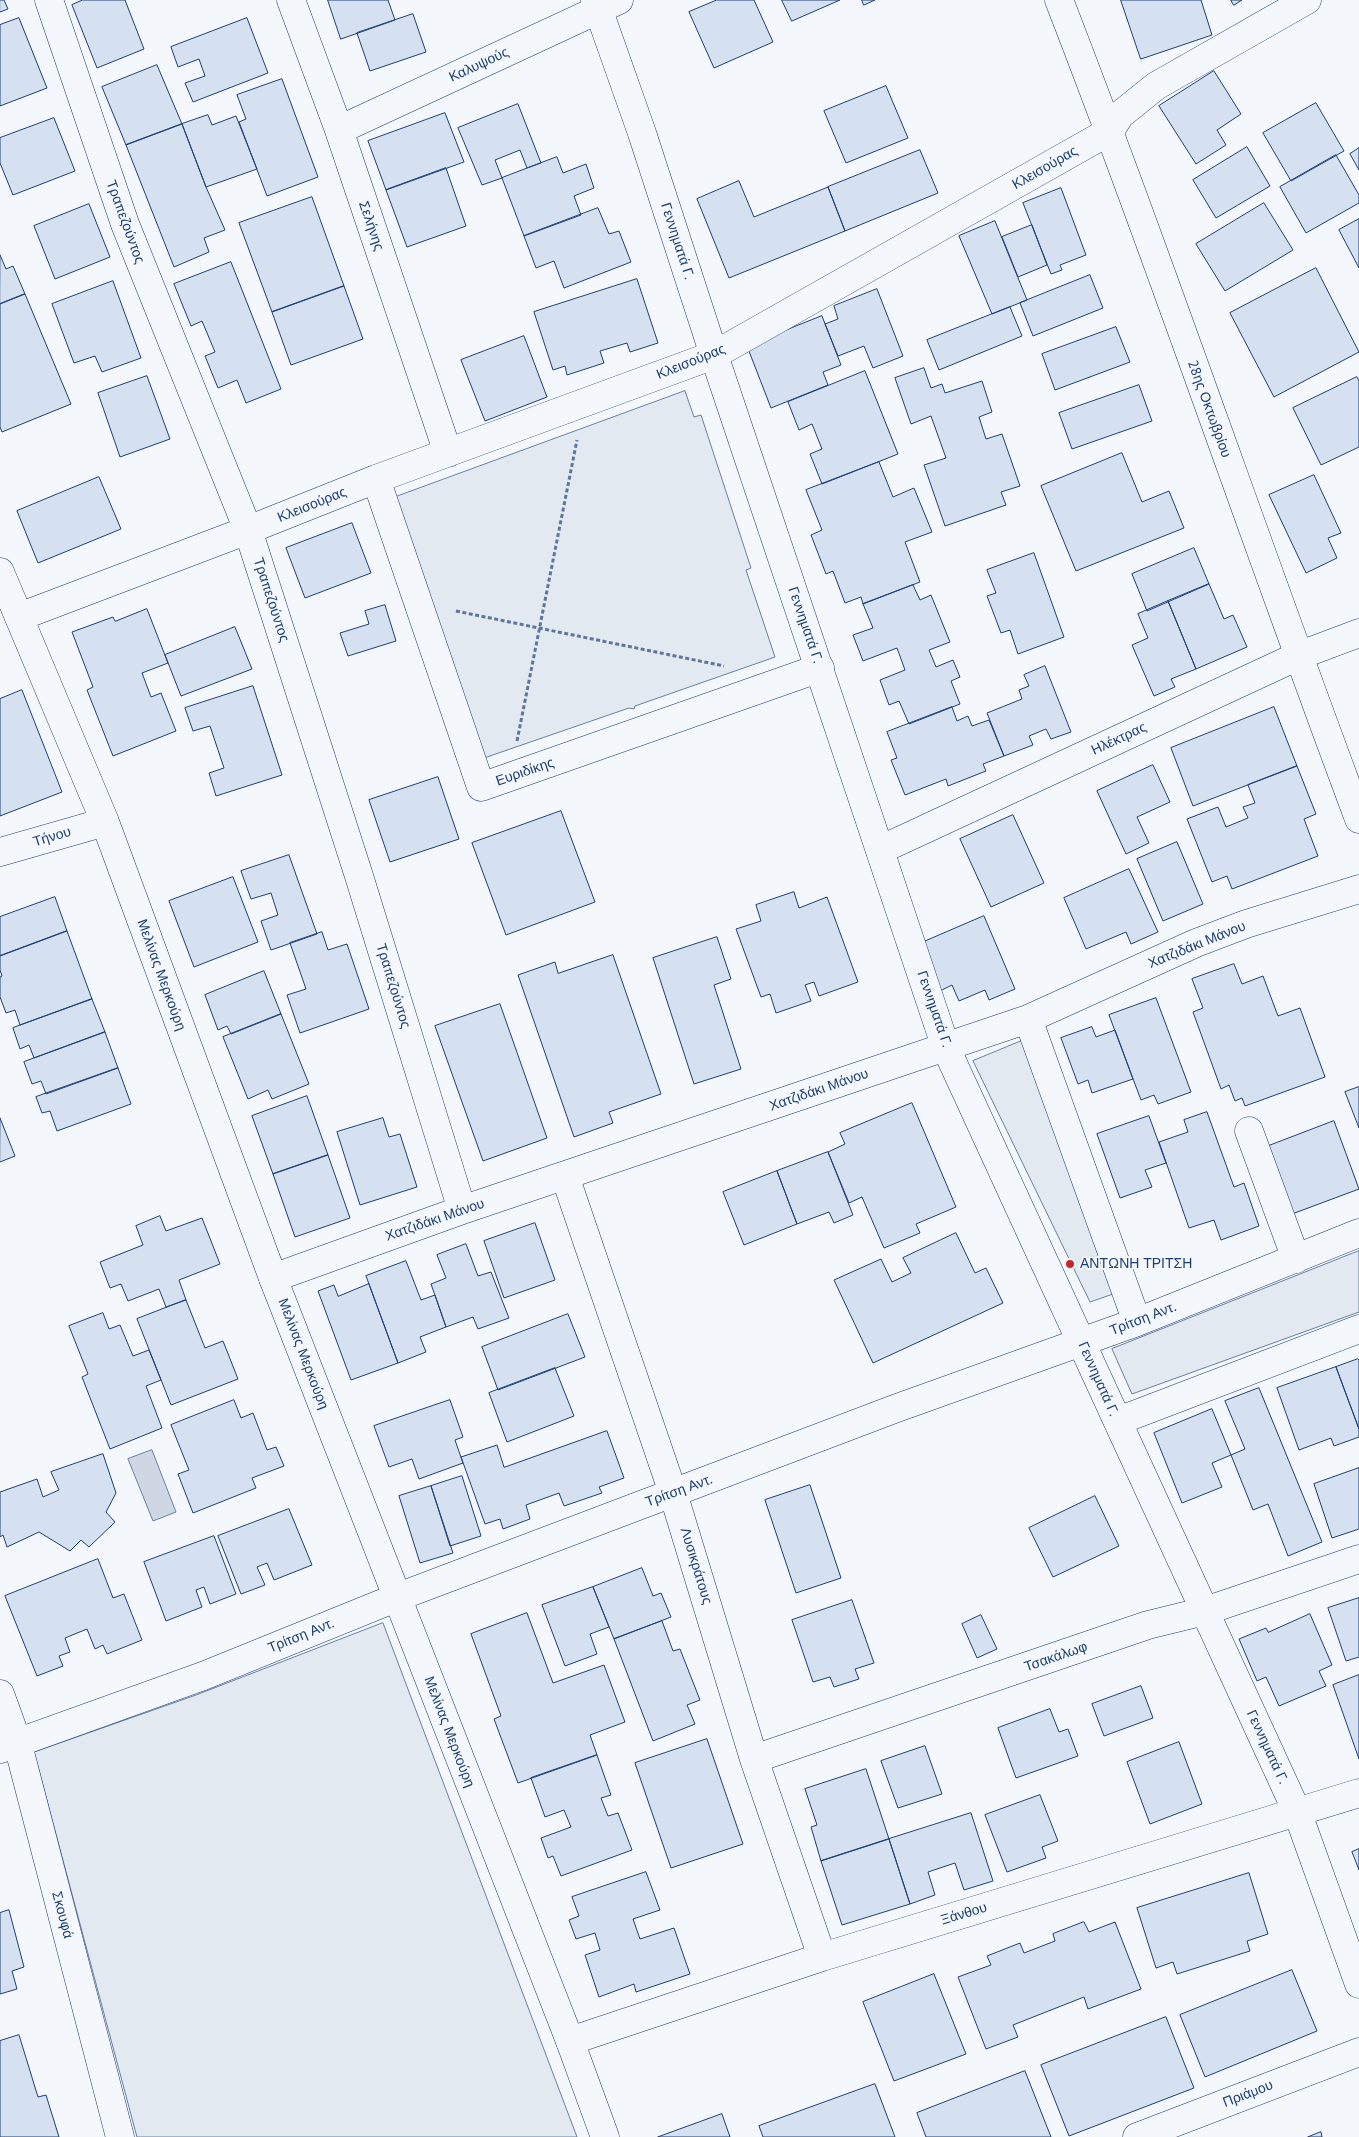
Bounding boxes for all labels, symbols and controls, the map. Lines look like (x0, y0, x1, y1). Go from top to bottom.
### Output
street label: Καλυψούς (447, 44, 511, 86)
street label: Κλεισούρας (1009, 143, 1081, 193)
street label: Τραπεζούντος (102, 178, 148, 266)
street label: Σελήνης (355, 199, 387, 253)
street label: Γεννηματά Γ. (657, 201, 697, 281)
street label: Κλεισούρας (654, 341, 728, 383)
street label: 28ης Οκτωβρίου (1184, 358, 1234, 460)
street label: Κλεισούρας (275, 484, 349, 526)
street label: Τραπεζούντος (249, 556, 293, 644)
street label: Γεννηματά Γ. (784, 585, 826, 665)
street label: Ηλέκτρας (1089, 719, 1149, 759)
street label: Ευριδίκης (494, 754, 556, 790)
street label: Τήνου (31, 823, 73, 851)
street label: Μελίνας Μερκούρη (133, 917, 189, 1033)
street label: Χατζιδάκι Μάνου (1146, 918, 1248, 972)
street label: Τραπεζούντος (372, 942, 414, 1030)
street label: Γεννηματά Γ. (913, 969, 955, 1049)
street label: Χατζιδάκι Μάνου (767, 1065, 871, 1115)
street label: Χατζιδάκι Μάνου (383, 1195, 487, 1245)
place label: ΑΝΤΩΝΗ ΤΡΙΤΣΗ (1080, 1256, 1192, 1272)
marker: ΑΝΤΩΝΗ ΤΡΙΤΣΗ (1064, 1258, 1076, 1270)
street label: Μελίνας Μερκούρη (274, 1296, 332, 1412)
street label: Τρίτση Αντ. (1107, 1299, 1179, 1339)
street label: Γεννηματά Γ. (1074, 1339, 1122, 1419)
street label: Τρίτση Αντ. (643, 1471, 715, 1511)
street label: Λυσικράτους (676, 1526, 716, 1606)
street label: Τρίτση Αντ. (266, 1615, 336, 1657)
street label: Τσακάλωφ (1022, 1638, 1090, 1676)
street label: Μελίνας Μερκούρη (420, 1674, 478, 1790)
street label: Γεννηματά Γ. (1243, 1707, 1291, 1787)
street label: Σκουφά (48, 1890, 76, 1940)
street label: Ξάνθου (939, 1899, 989, 1929)
street label: Πριάμου (1221, 2077, 1275, 2111)

